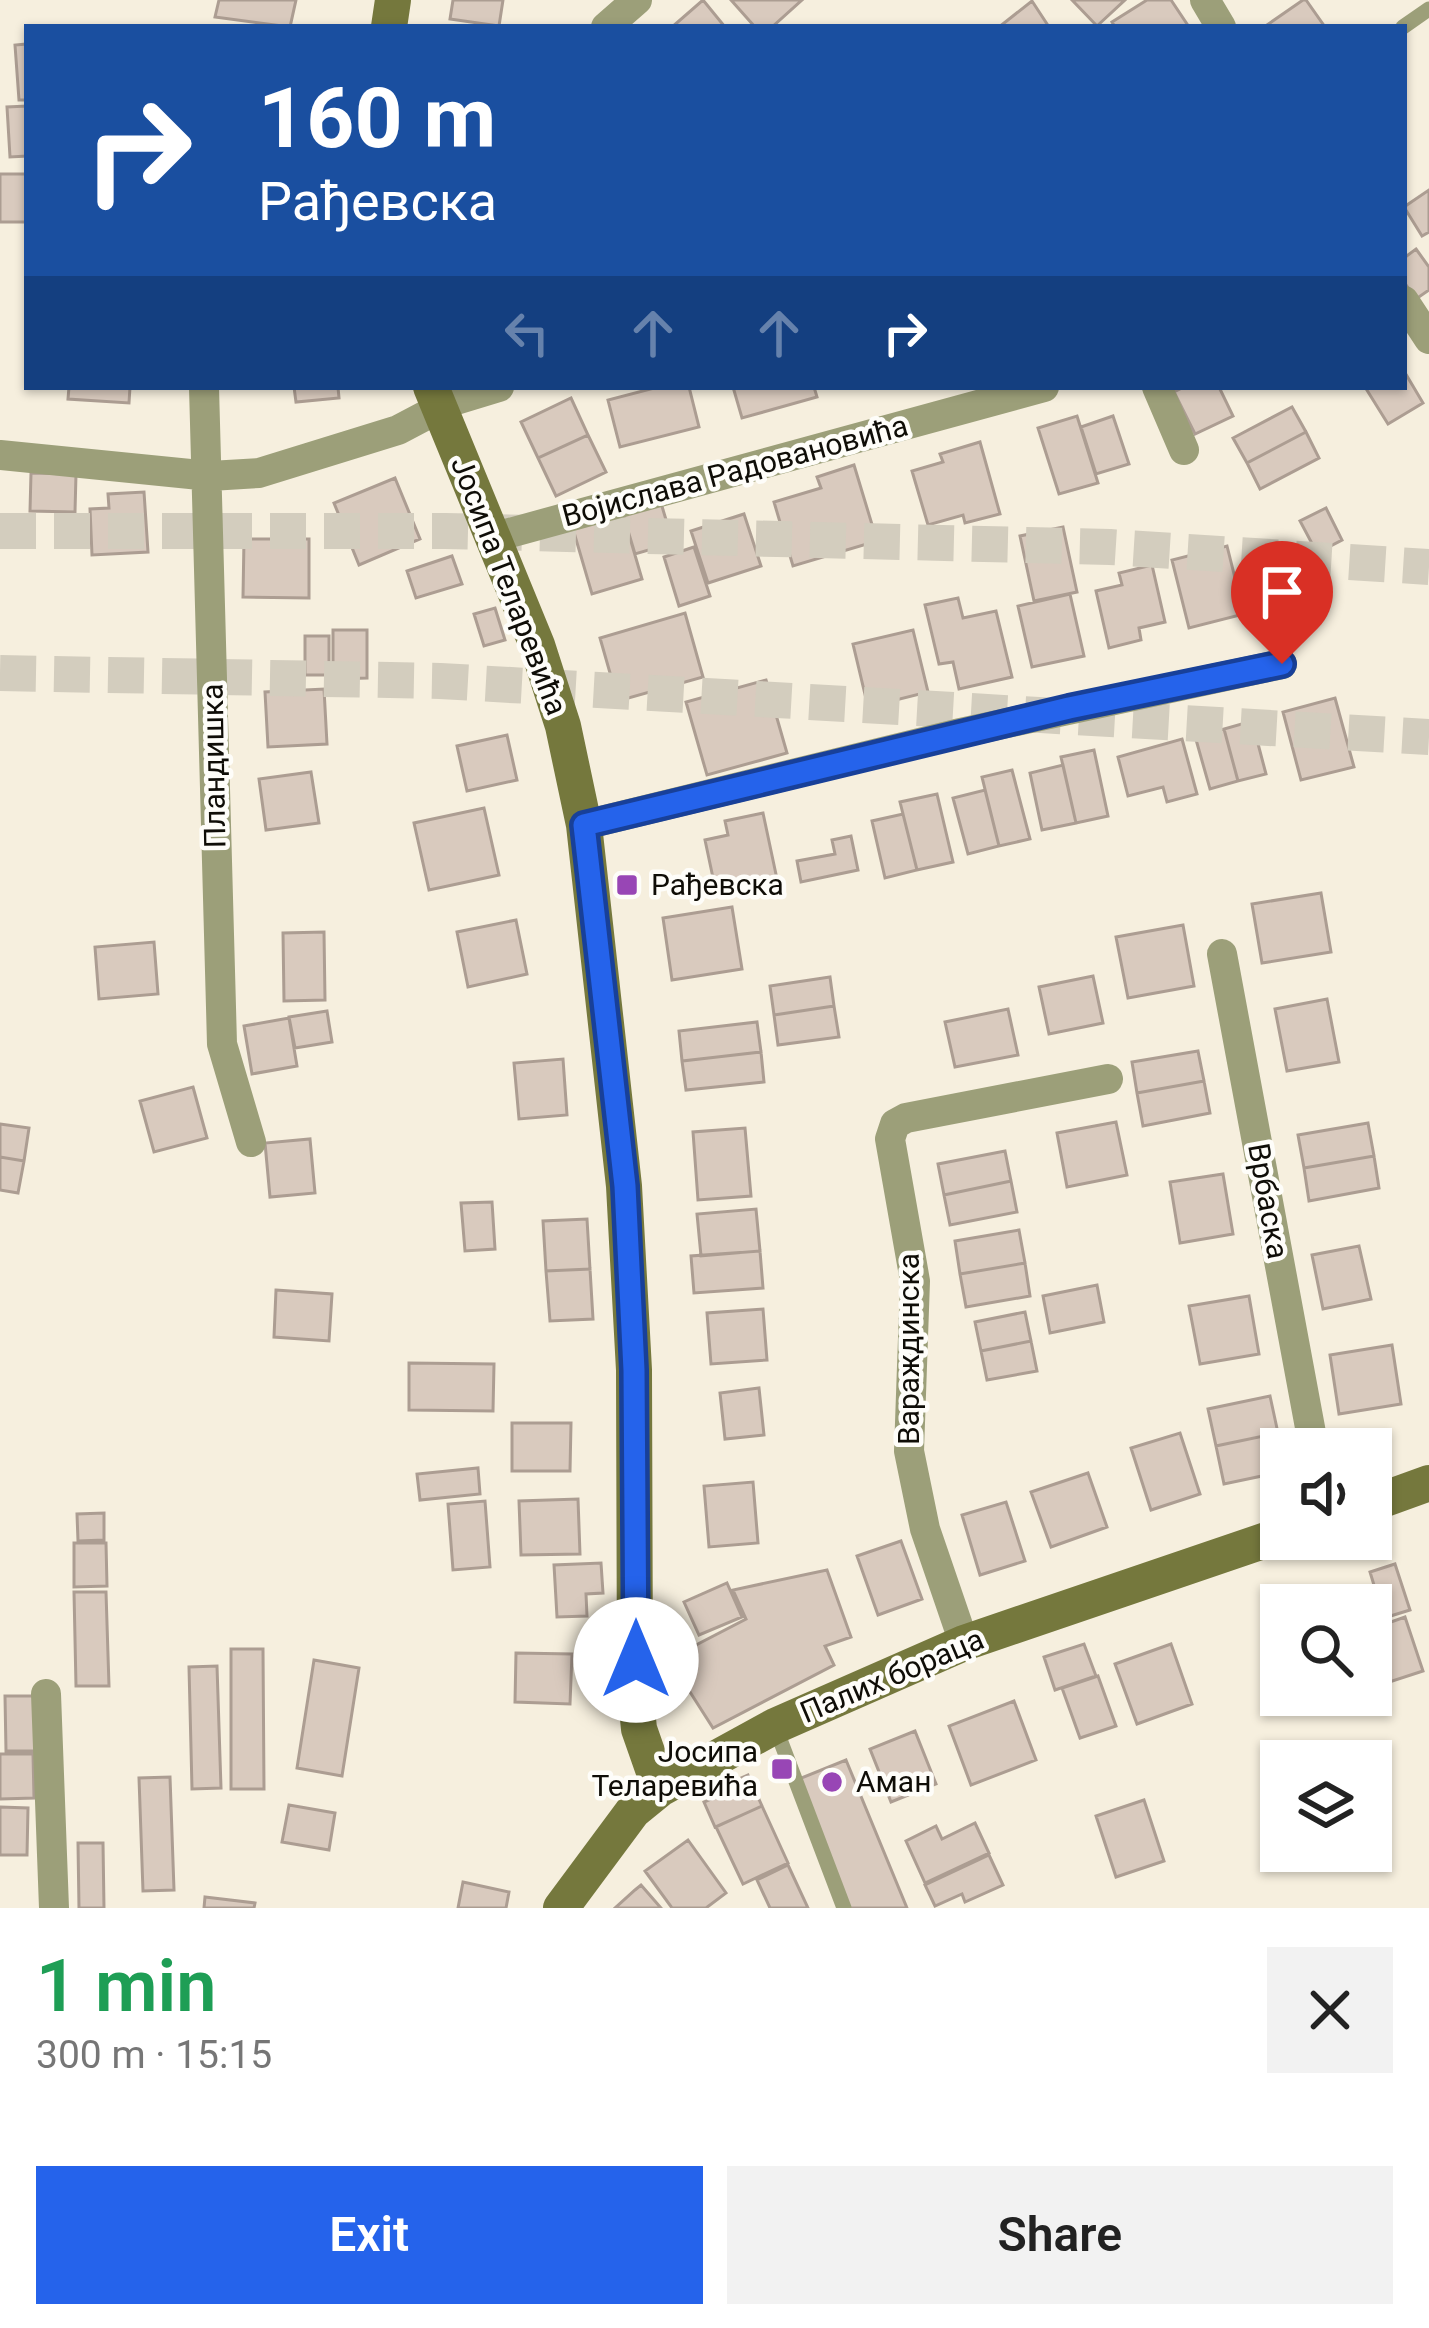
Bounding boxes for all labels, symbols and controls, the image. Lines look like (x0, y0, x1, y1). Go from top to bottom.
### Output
text: 160 m (258, 69, 496, 168)
icon: right (60, 72, 216, 228)
text: Рађевска (258, 170, 497, 233)
icon: left (494, 300, 560, 366)
icon: ahead (620, 300, 686, 366)
icon: ahead (746, 300, 812, 366)
icon: right (872, 300, 938, 366)
street label: Војислава Радовановића (558, 407, 912, 534)
street label: Јосипа Теларевића (444, 452, 575, 720)
pin (1231, 541, 1333, 664)
icon: arrive (1249, 559, 1315, 625)
street label: Пландишка (195, 683, 232, 849)
place label: Рађевска (651, 867, 784, 902)
marker: Рађевска (614, 872, 640, 898)
street label: Врбаска (1241, 1140, 1296, 1261)
street label: Вараждинска (891, 1253, 926, 1445)
map controls (1260, 1428, 1392, 1872)
button: sound (1260, 1428, 1392, 1560)
button: search (1260, 1584, 1392, 1716)
position arrow (573, 1597, 699, 1723)
street label: Палих бораца (795, 1621, 989, 1730)
place label: Јосипа Теларевића (591, 1734, 758, 1803)
button: layers (1260, 1740, 1392, 1872)
marker: Јосипа Теларевића (769, 1756, 795, 1782)
place label: Аман (856, 1764, 931, 1799)
marker: Аман (819, 1769, 845, 1795)
text: 1 min (36, 1944, 217, 2029)
button: close (1267, 1947, 1393, 2073)
text: 300 m · 15:15 (36, 2032, 272, 2078)
button: Exit (36, 2166, 703, 2304)
button: Share (727, 2166, 1393, 2304)

